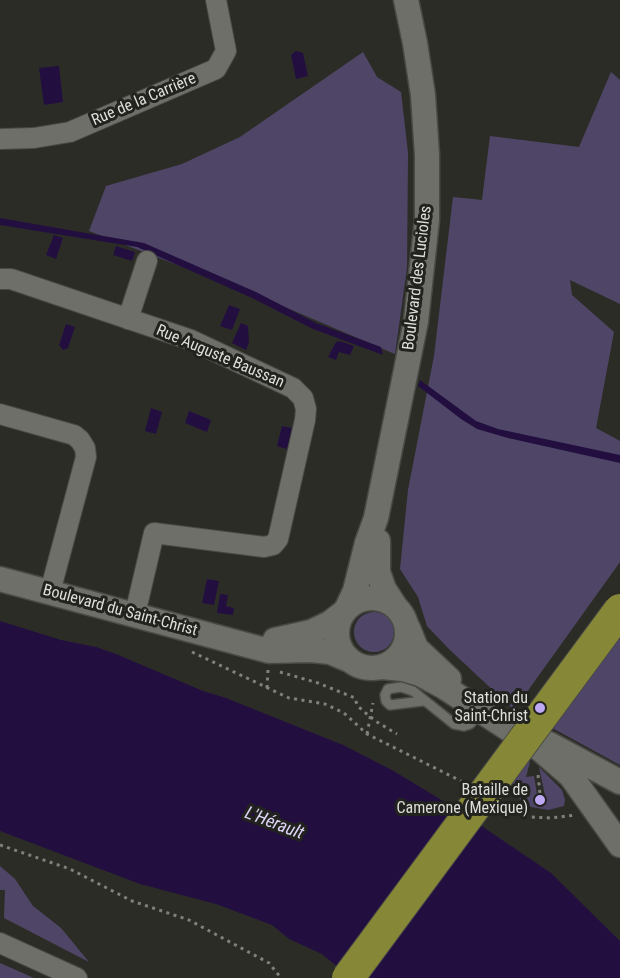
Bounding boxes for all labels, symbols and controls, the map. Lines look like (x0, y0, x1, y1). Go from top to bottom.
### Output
street label: Rue de la Carrière (89, 69, 199, 131)
street label: Boulevard des Lucioles (400, 205, 436, 351)
street label: Rue Auguste Baussan (153, 321, 287, 393)
street label: Boulevard du Saint-Christ (41, 581, 199, 641)
place label: Station du Saint-Christ (455, 689, 528, 727)
marker: Station du Saint-Christ (533, 701, 547, 715)
place label: Bataille de Camerone (Mexique) (396, 781, 528, 819)
marker: Bataille de Camerone (Mexique) (533, 793, 547, 807)
water label: L'Hérault (242, 803, 306, 845)

